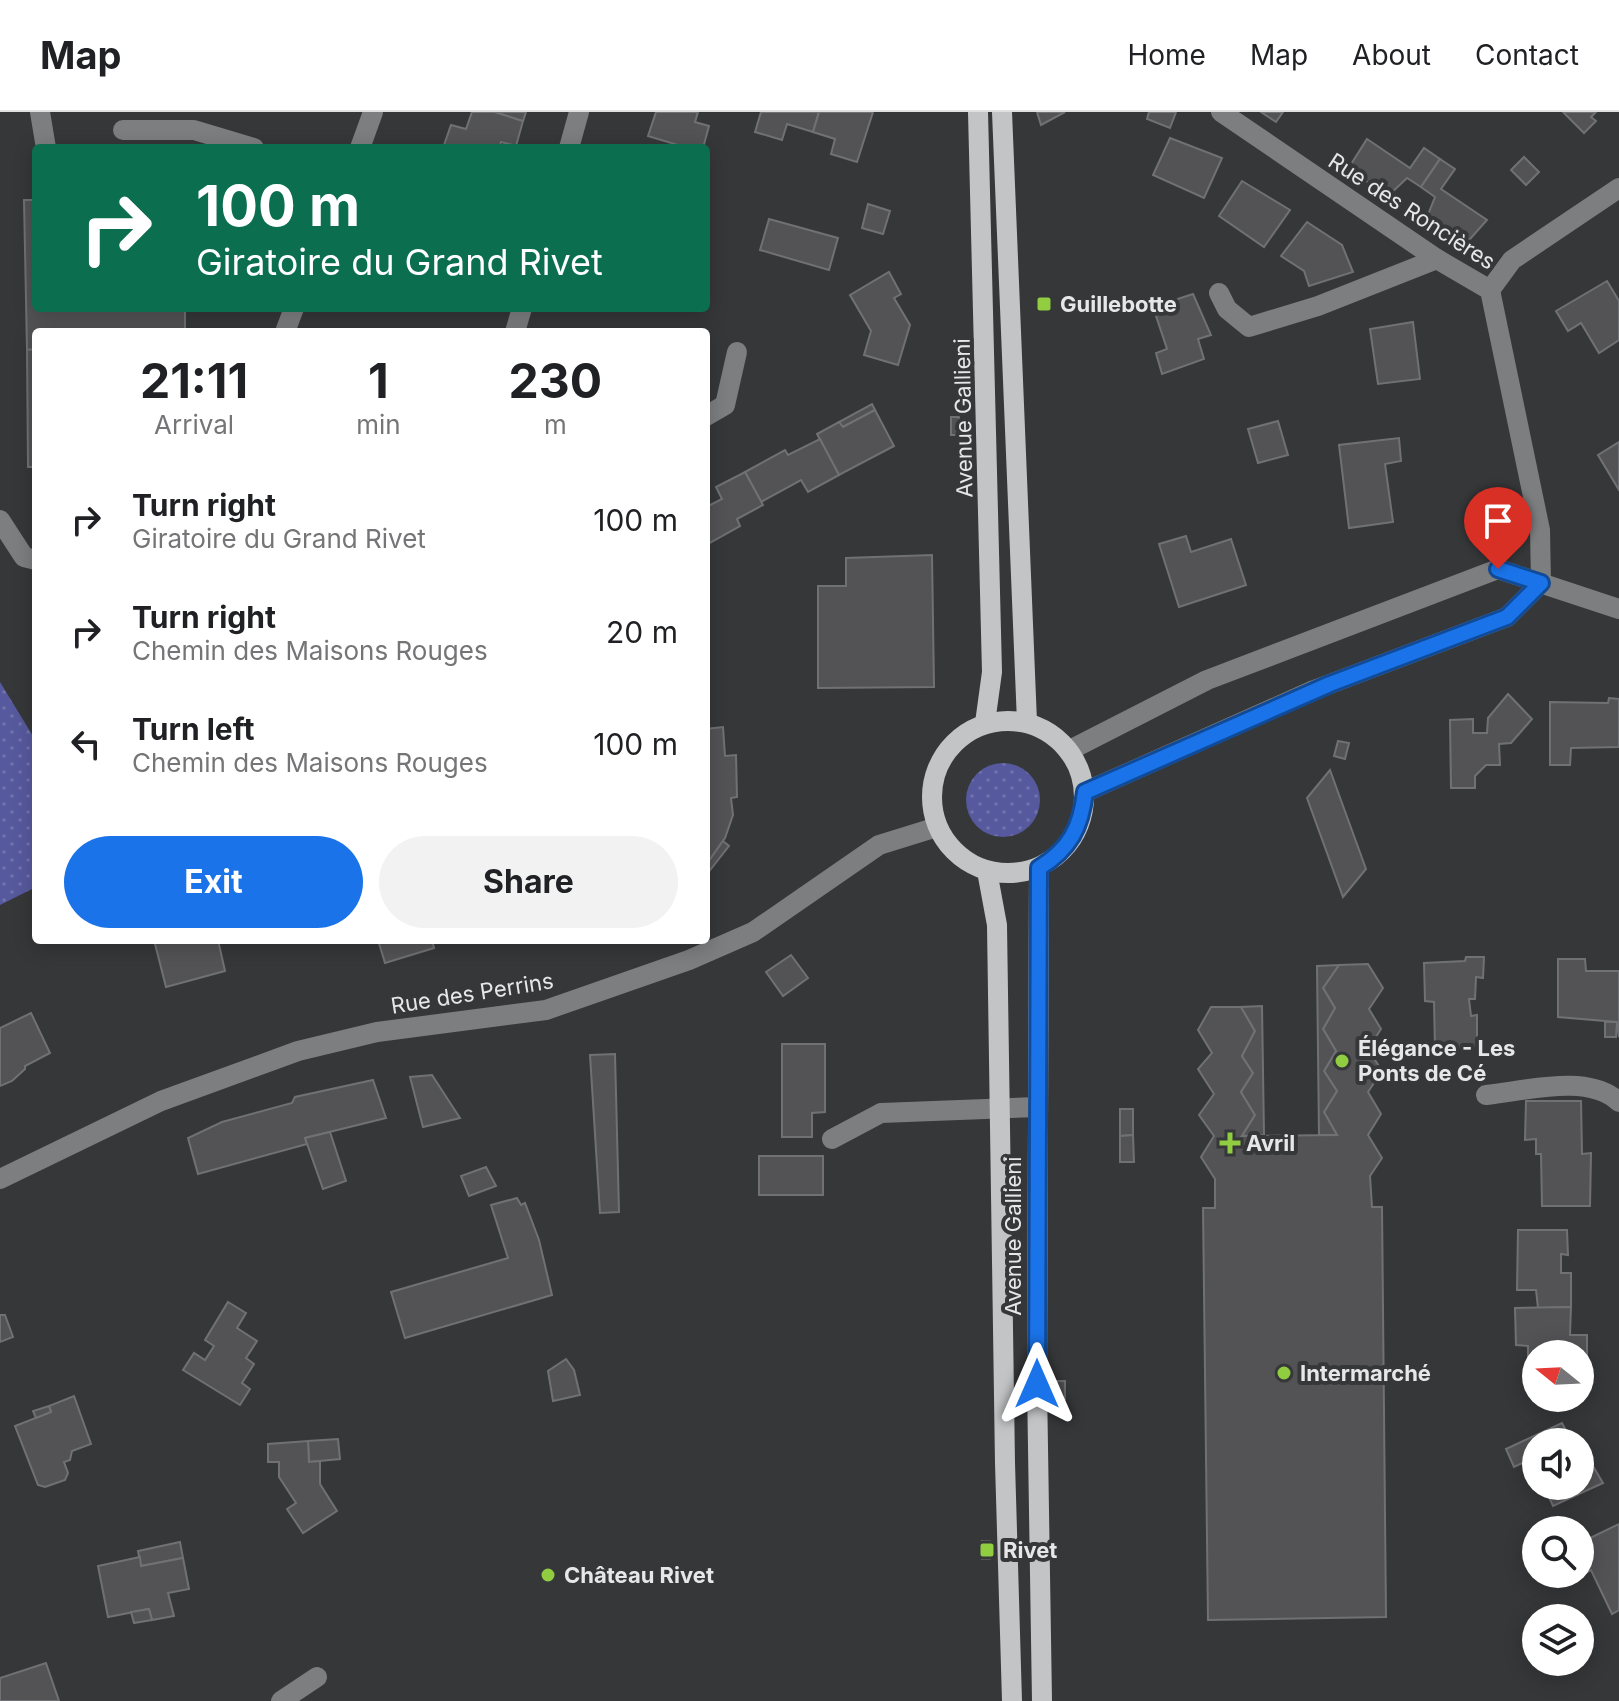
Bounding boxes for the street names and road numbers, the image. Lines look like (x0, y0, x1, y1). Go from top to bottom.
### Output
street label: Rue des Roncières (1324, 147, 1500, 275)
street label: Avenue Gallieni (949, 338, 977, 498)
street label: Rue des Perrins (389, 967, 555, 1019)
street label: Avenue Gallieni (1000, 1156, 1026, 1316)

